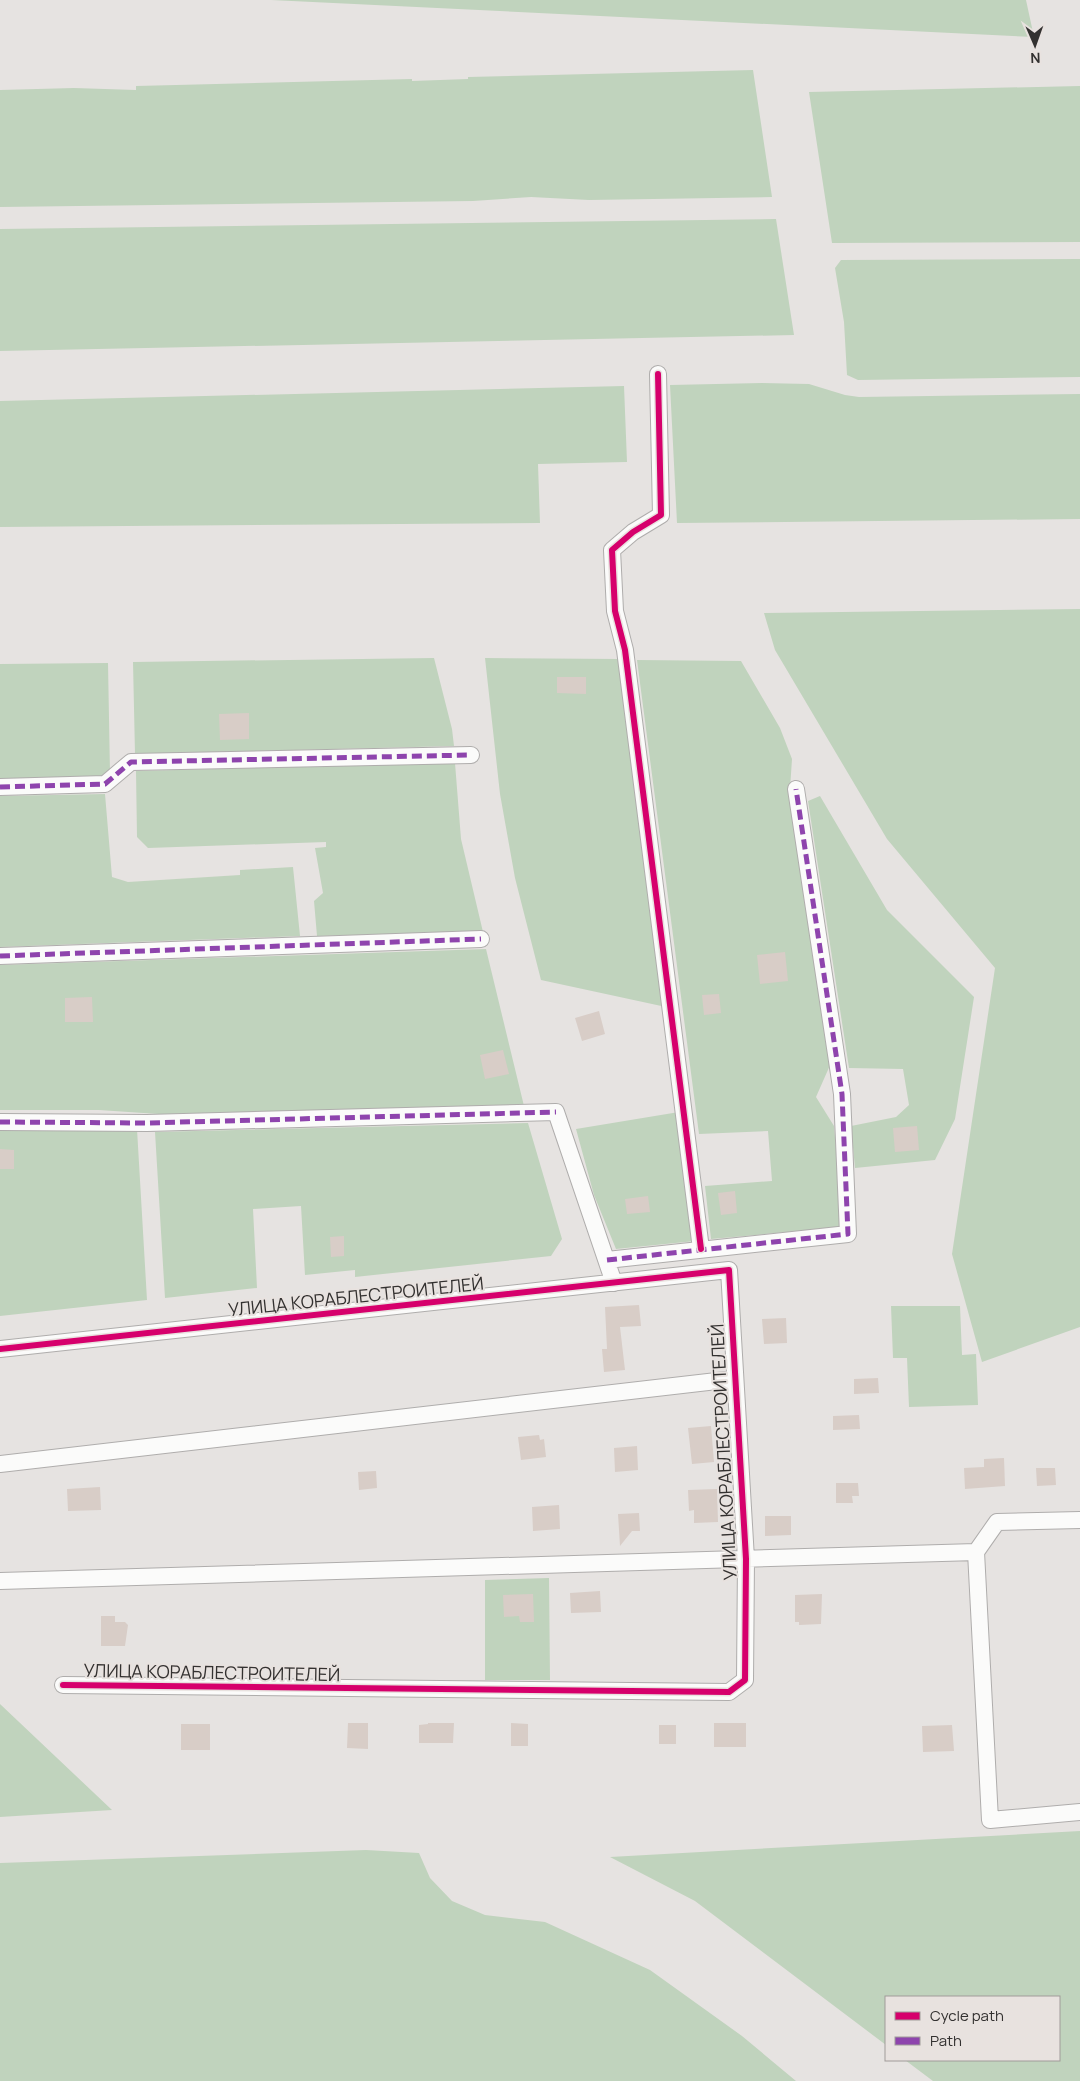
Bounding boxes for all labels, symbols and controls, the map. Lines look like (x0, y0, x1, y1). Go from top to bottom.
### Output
north arrow (1010, 20, 1060, 70)
text: N (1030, 49, 1041, 68)
street label: УЛИЦА КОРАБЛЕСТРОИТЕЛЕЙ (227, 1271, 485, 1321)
street label: УЛИЦА КОРАБЛЕСТРОИТЕЛЕЙ (704, 1323, 742, 1581)
street label: УЛИЦА КОРАБЛЕСТРОИТЕЛЕЙ (83, 1658, 341, 1686)
legend (885, 1996, 1060, 2061)
text: Cycle path (930, 2005, 1004, 2026)
text: Path (930, 2030, 962, 2051)

